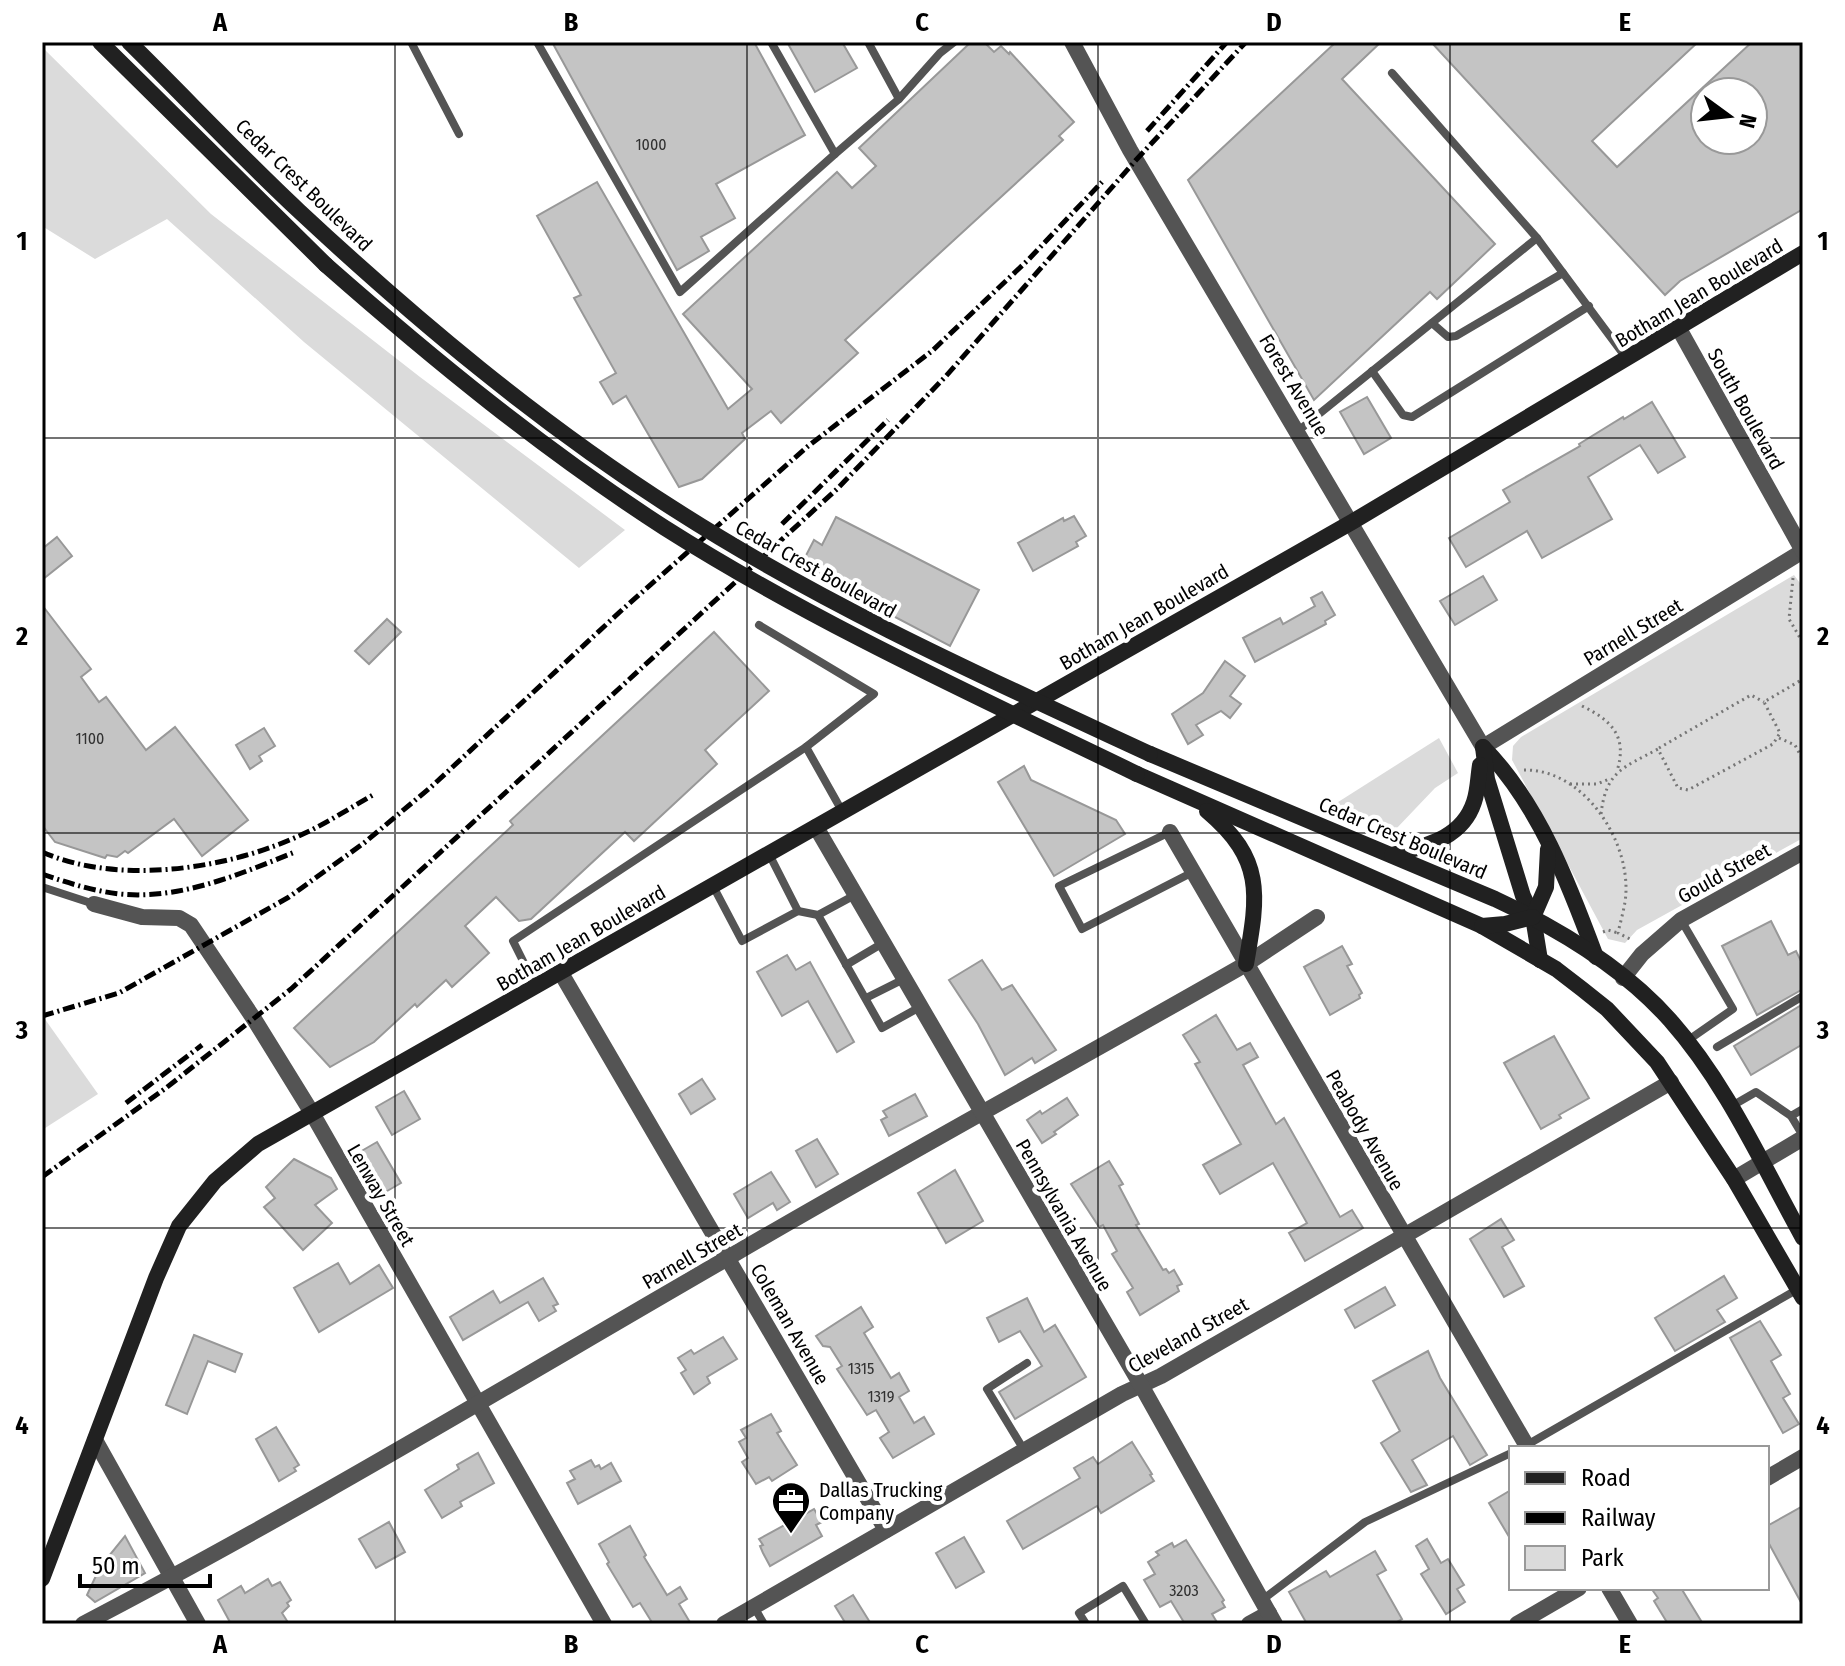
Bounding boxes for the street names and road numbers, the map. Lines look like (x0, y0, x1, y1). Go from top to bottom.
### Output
street label: Cedar Crest Boulevard (231, 114, 377, 256)
street label: Botham Jean Boulevard (1611, 234, 1787, 352)
street label: Forest Avenue (1254, 330, 1334, 440)
street label: South Boulevard (1703, 344, 1789, 474)
street label: Cedar Crest Boulevard (731, 515, 901, 623)
street label: Botham Jean Boulevard (1055, 559, 1233, 675)
street label: Parnell Street (1579, 593, 1687, 671)
street label: Cedar Crest Boulevard (1315, 792, 1491, 884)
street label: Gould Street (1673, 838, 1775, 908)
street label: Botham Jean Boulevard (492, 880, 670, 996)
street label: Peabody Avenue (1321, 1066, 1409, 1194)
street label: Pennsylvania Avenue (1011, 1135, 1117, 1295)
street label: Lenway Street (342, 1140, 420, 1251)
street label: Parnell Street (638, 1218, 746, 1294)
street label: Coleman Avenue (746, 1259, 834, 1389)
street label: Cleveland Street (1124, 1292, 1253, 1378)

